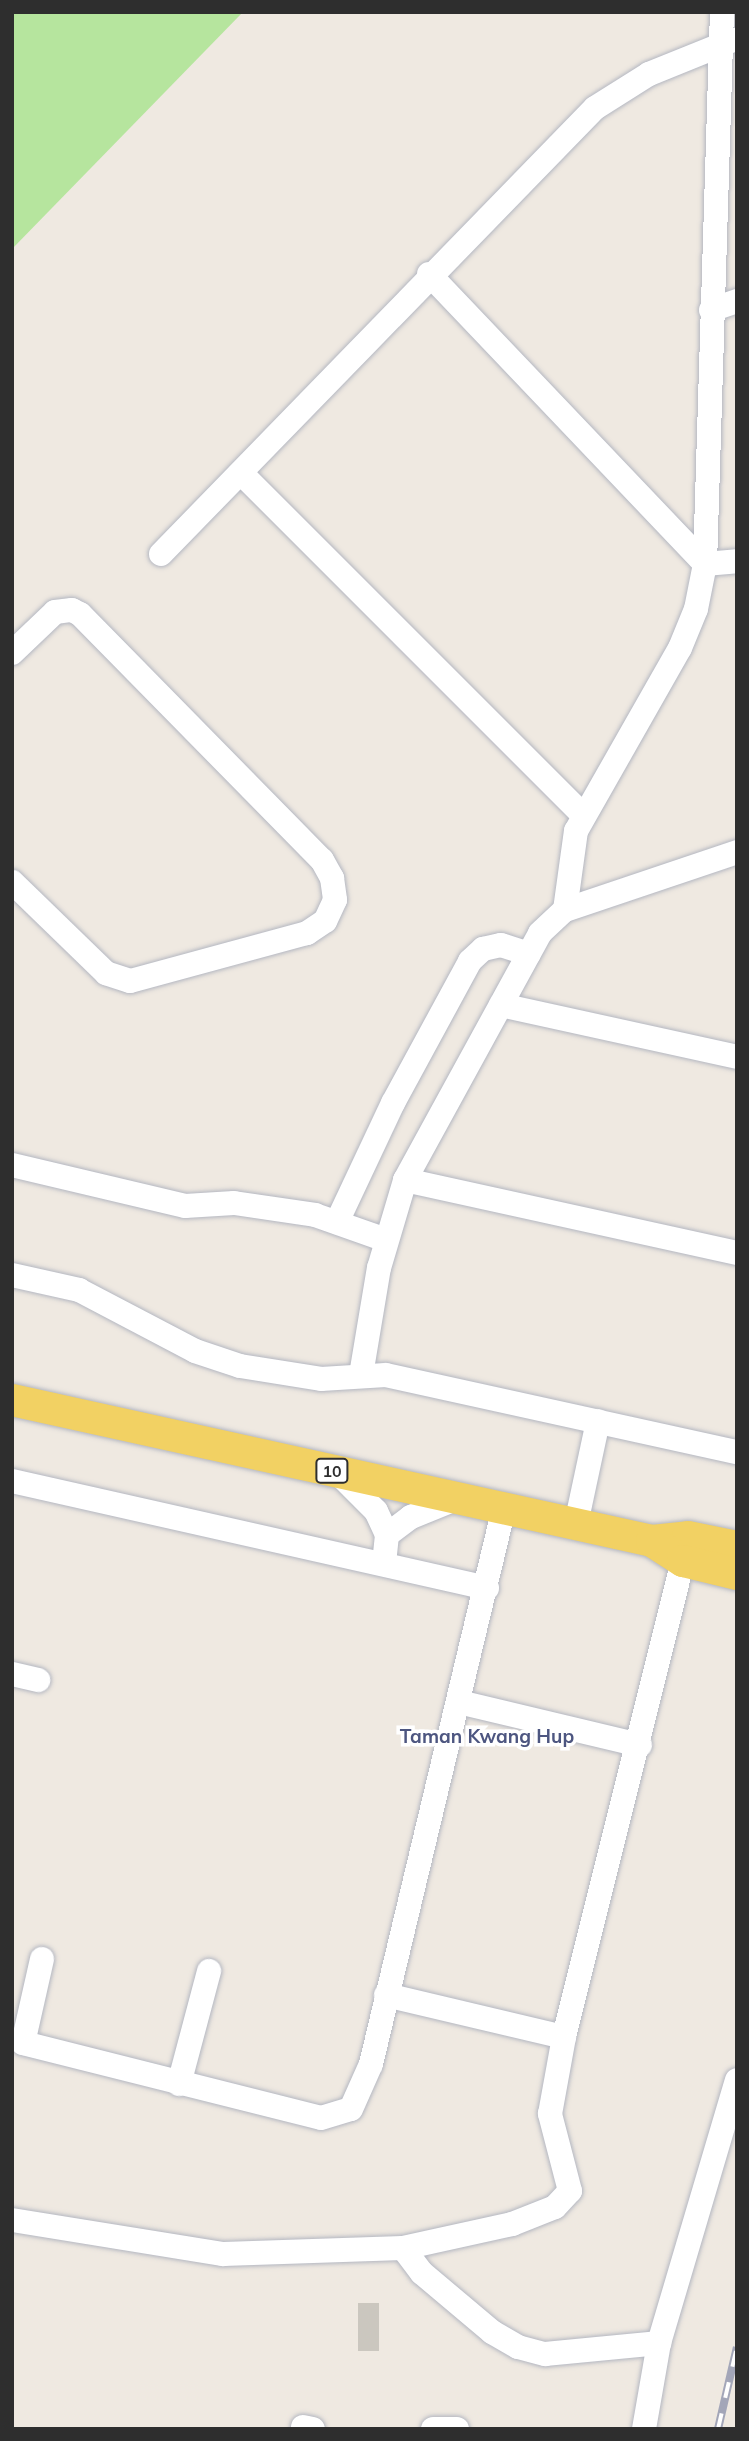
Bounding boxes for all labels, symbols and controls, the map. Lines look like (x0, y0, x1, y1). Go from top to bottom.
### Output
road number: 10 (314, 1458, 350, 1484)
district label: Taman Kwang Hup (400, 1726, 574, 1748)

